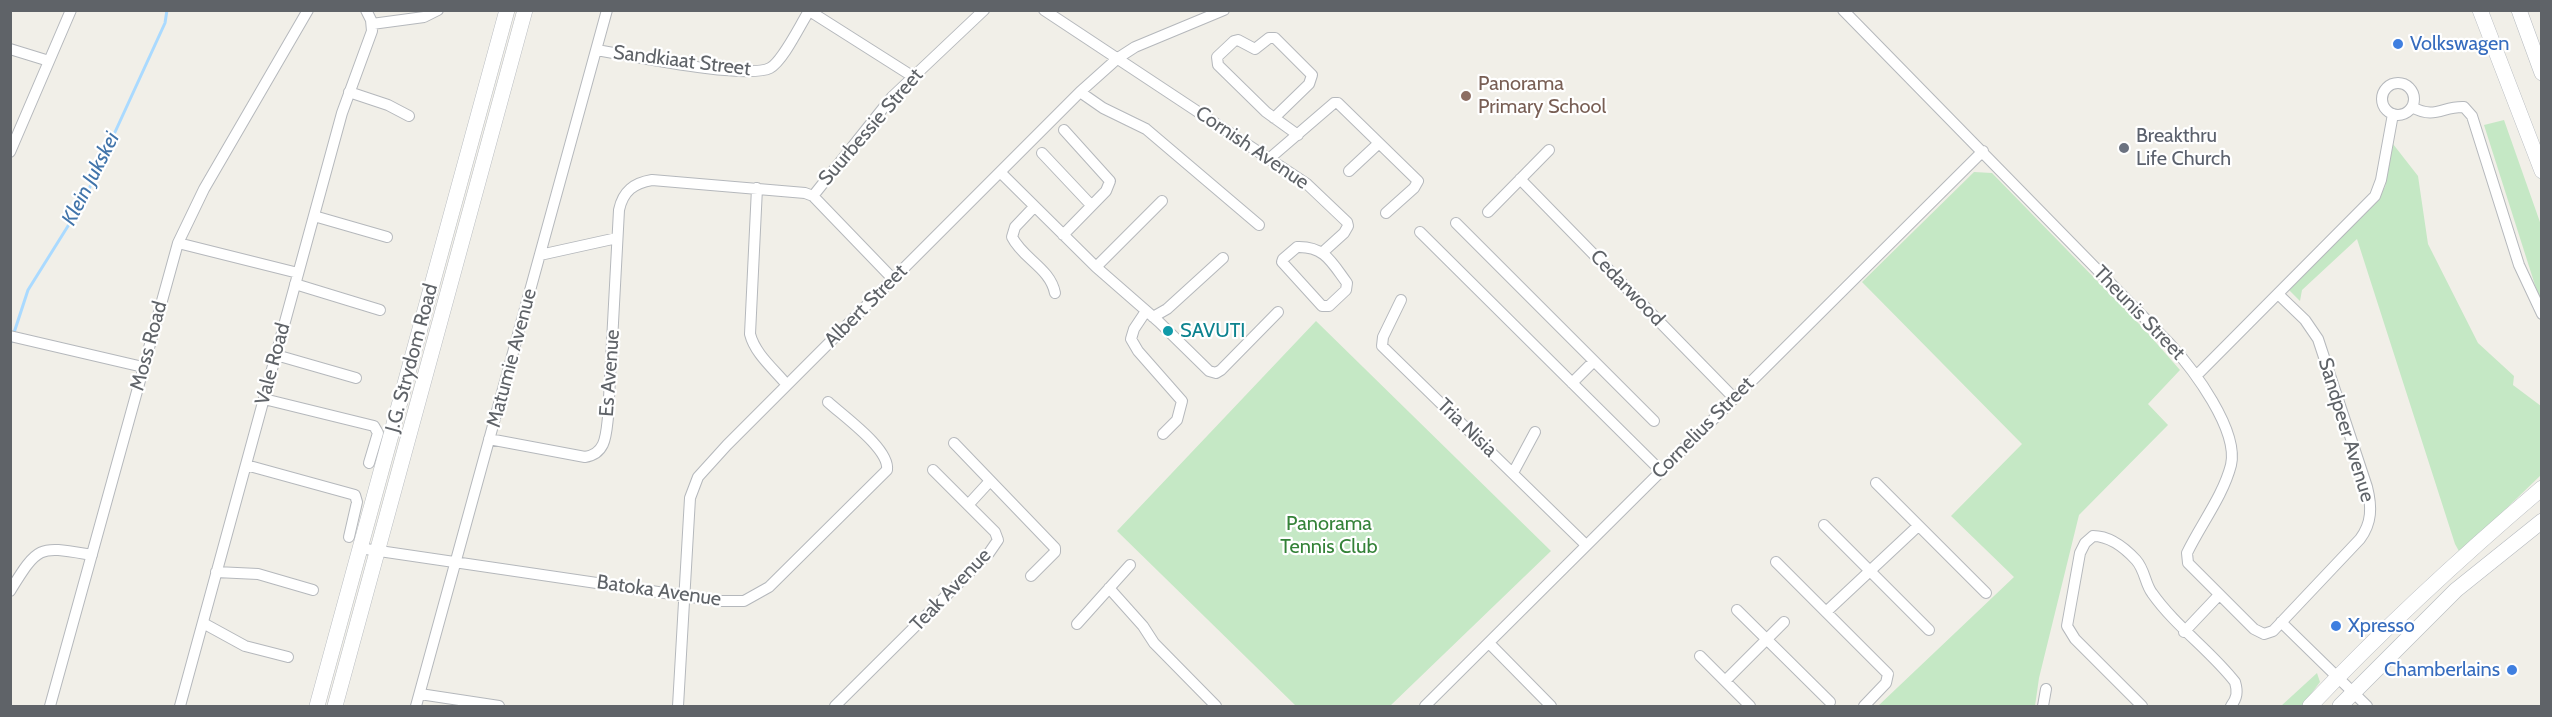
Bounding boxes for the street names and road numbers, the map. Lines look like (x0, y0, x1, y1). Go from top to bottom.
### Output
street label: Sandkiaat Street (612, 41, 752, 81)
street label: Suurbessie Street (814, 64, 928, 190)
street label: Cornish Avenue (1191, 101, 1313, 195)
street label: Cedarwood (1585, 245, 1669, 331)
street label: Albert Street (820, 260, 912, 352)
street label: Theunis Street (2088, 261, 2190, 365)
street label: J.G. Strydom Road (381, 281, 443, 435)
street label: Matumie Avenue (482, 286, 542, 430)
street label: Moss Road (126, 299, 172, 393)
street label: Vale Road (251, 320, 295, 408)
street label: Es Avenue (595, 329, 625, 417)
street label: Sandpeer Avenue (2313, 355, 2379, 505)
street label: Cornelius Street (1647, 372, 1759, 484)
street label: Tria Nisia (1432, 394, 1502, 462)
street label: Teak Avenue (906, 544, 996, 636)
street label: Batoka Avenue (595, 570, 723, 612)

